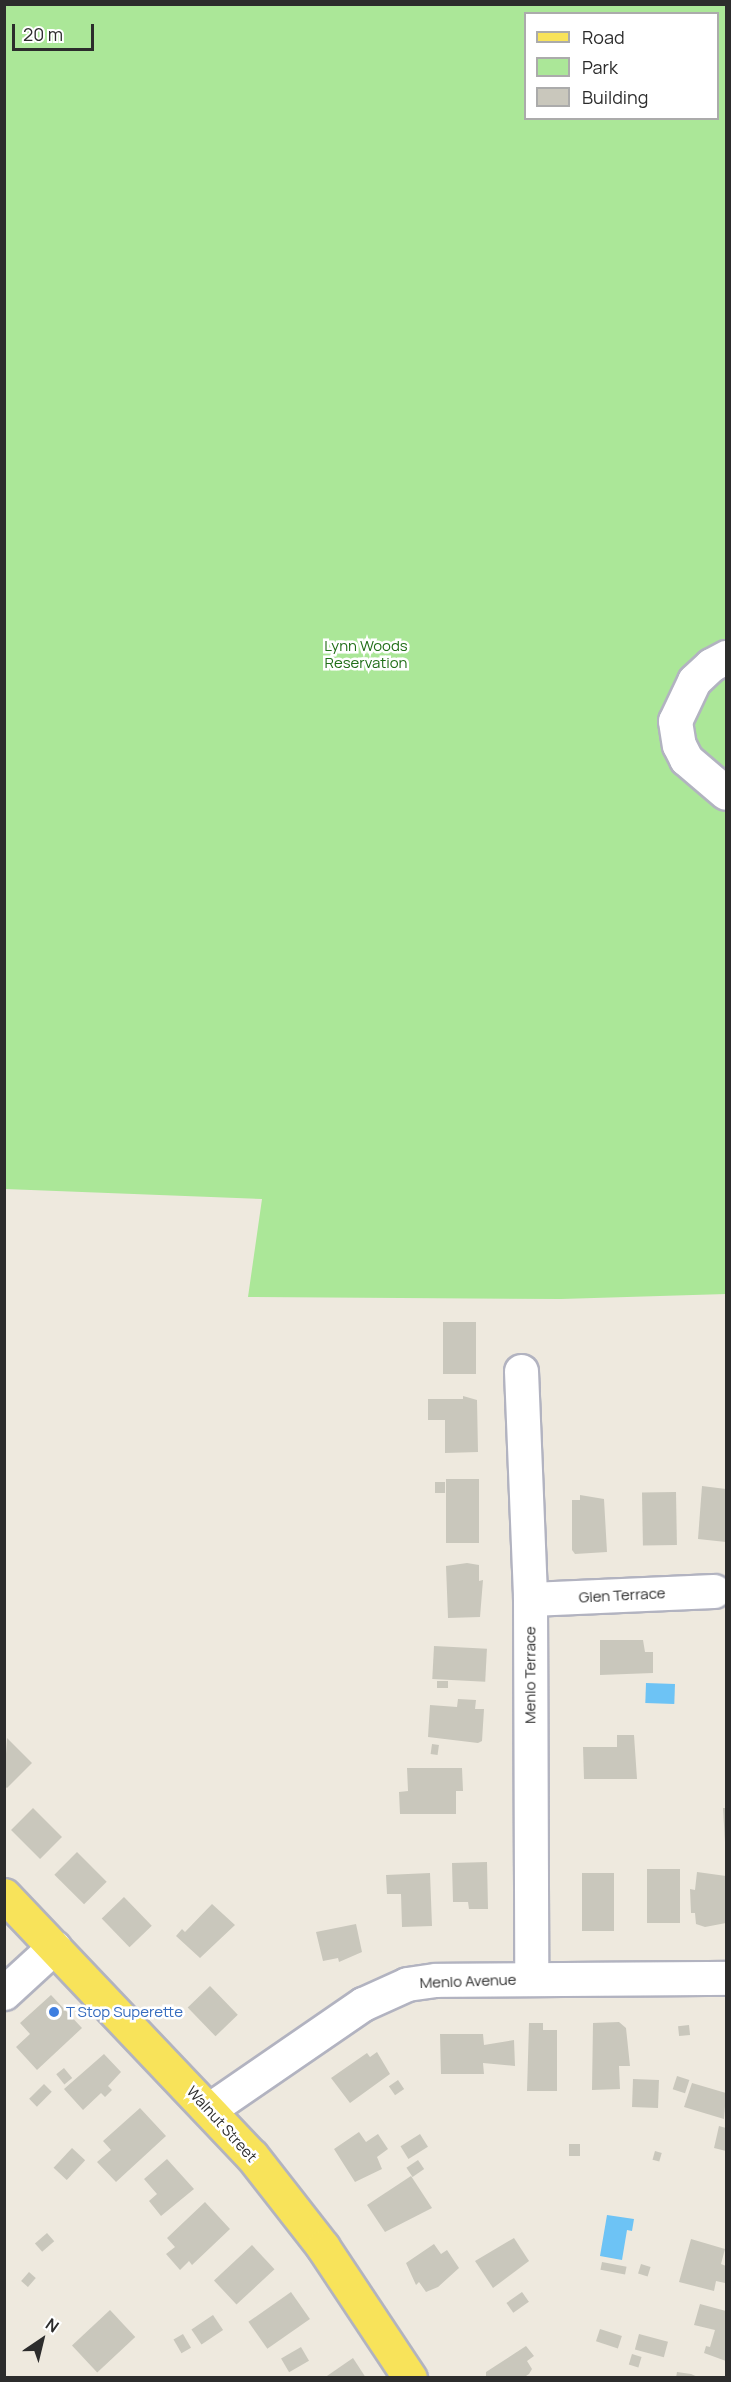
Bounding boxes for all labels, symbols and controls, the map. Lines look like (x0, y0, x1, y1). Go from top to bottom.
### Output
scale bar (15, 12, 98, 50)
legend (524, 12, 719, 120)
text: 20 m (23, 22, 63, 46)
text: Road (582, 25, 625, 49)
text: Park (582, 55, 618, 79)
text: Building (582, 85, 648, 109)
park label: Lynn Woods Reservation (324, 636, 408, 671)
street label: Glen Terrace (578, 1584, 666, 1606)
street label: Menlo Terrace (521, 1626, 539, 1724)
street label: Menlo Avenue (419, 1970, 517, 1992)
place label: T Stop Superette (66, 2003, 183, 2021)
marker: T Stop Superette (47, 2005, 61, 2019)
street label: Walnut Street (183, 2082, 261, 2166)
north arrow (12, 2310, 72, 2370)
text: N (41, 2313, 63, 2338)

